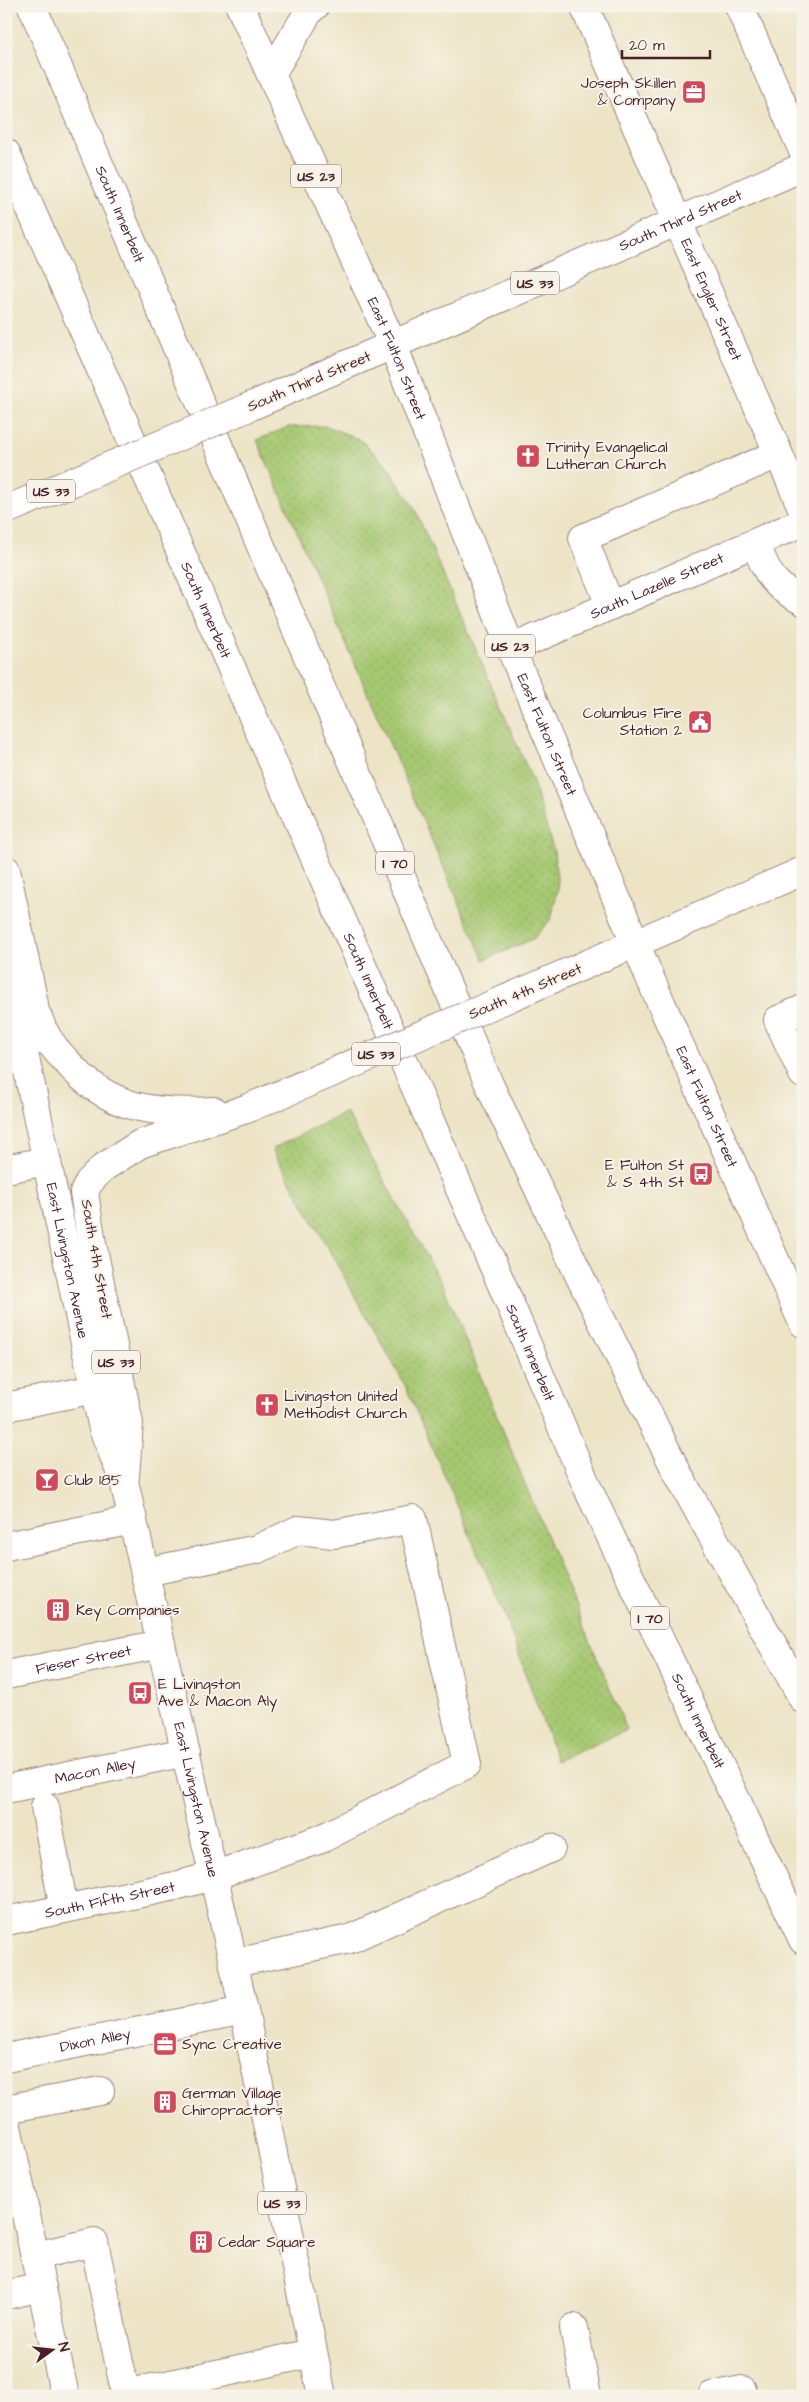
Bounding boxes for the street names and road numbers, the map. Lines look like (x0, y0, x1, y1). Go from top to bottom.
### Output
street label: South Innerbelt (90, 162, 150, 266)
road number: US 23 (291, 165, 341, 188)
street label: South Third Street (615, 185, 745, 257)
street label: East Engler Street (675, 235, 747, 364)
road number: US 33 (511, 272, 559, 294)
street label: East Fulton Street (362, 294, 431, 423)
street label: South Third Street (244, 346, 374, 417)
road number: US 33 (27, 480, 75, 502)
street label: South Lazelle Street (587, 548, 727, 624)
street label: South Innerbelt (175, 558, 236, 662)
road number: US 23 (485, 634, 535, 658)
street label: East Fulton Street (512, 670, 582, 799)
road number: I 70 (376, 851, 414, 874)
street label: South Innerbelt (338, 929, 399, 1033)
street label: South 4th Street (465, 958, 585, 1025)
road number: US 33 (352, 1042, 400, 1066)
street label: East Fulton Street (670, 1043, 743, 1171)
street label: East Livingston Avenue (41, 1181, 94, 1340)
street label: South 4th Street (76, 1198, 117, 1321)
street label: South Innerbelt (500, 1301, 560, 1405)
road number: US 33 (92, 1350, 140, 1374)
road number: I 70 (631, 1606, 669, 1630)
street label: Fieser Street (34, 1640, 133, 1680)
street label: South Innerbelt (666, 1670, 730, 1772)
street label: East Livingston Avenue (168, 1720, 224, 1879)
street label: Macon Alley (53, 1753, 138, 1790)
street label: South Fifth Street (43, 1876, 177, 1924)
street label: Dixon Alley (58, 2023, 133, 2058)
road number: US 33 (258, 2192, 306, 2214)

